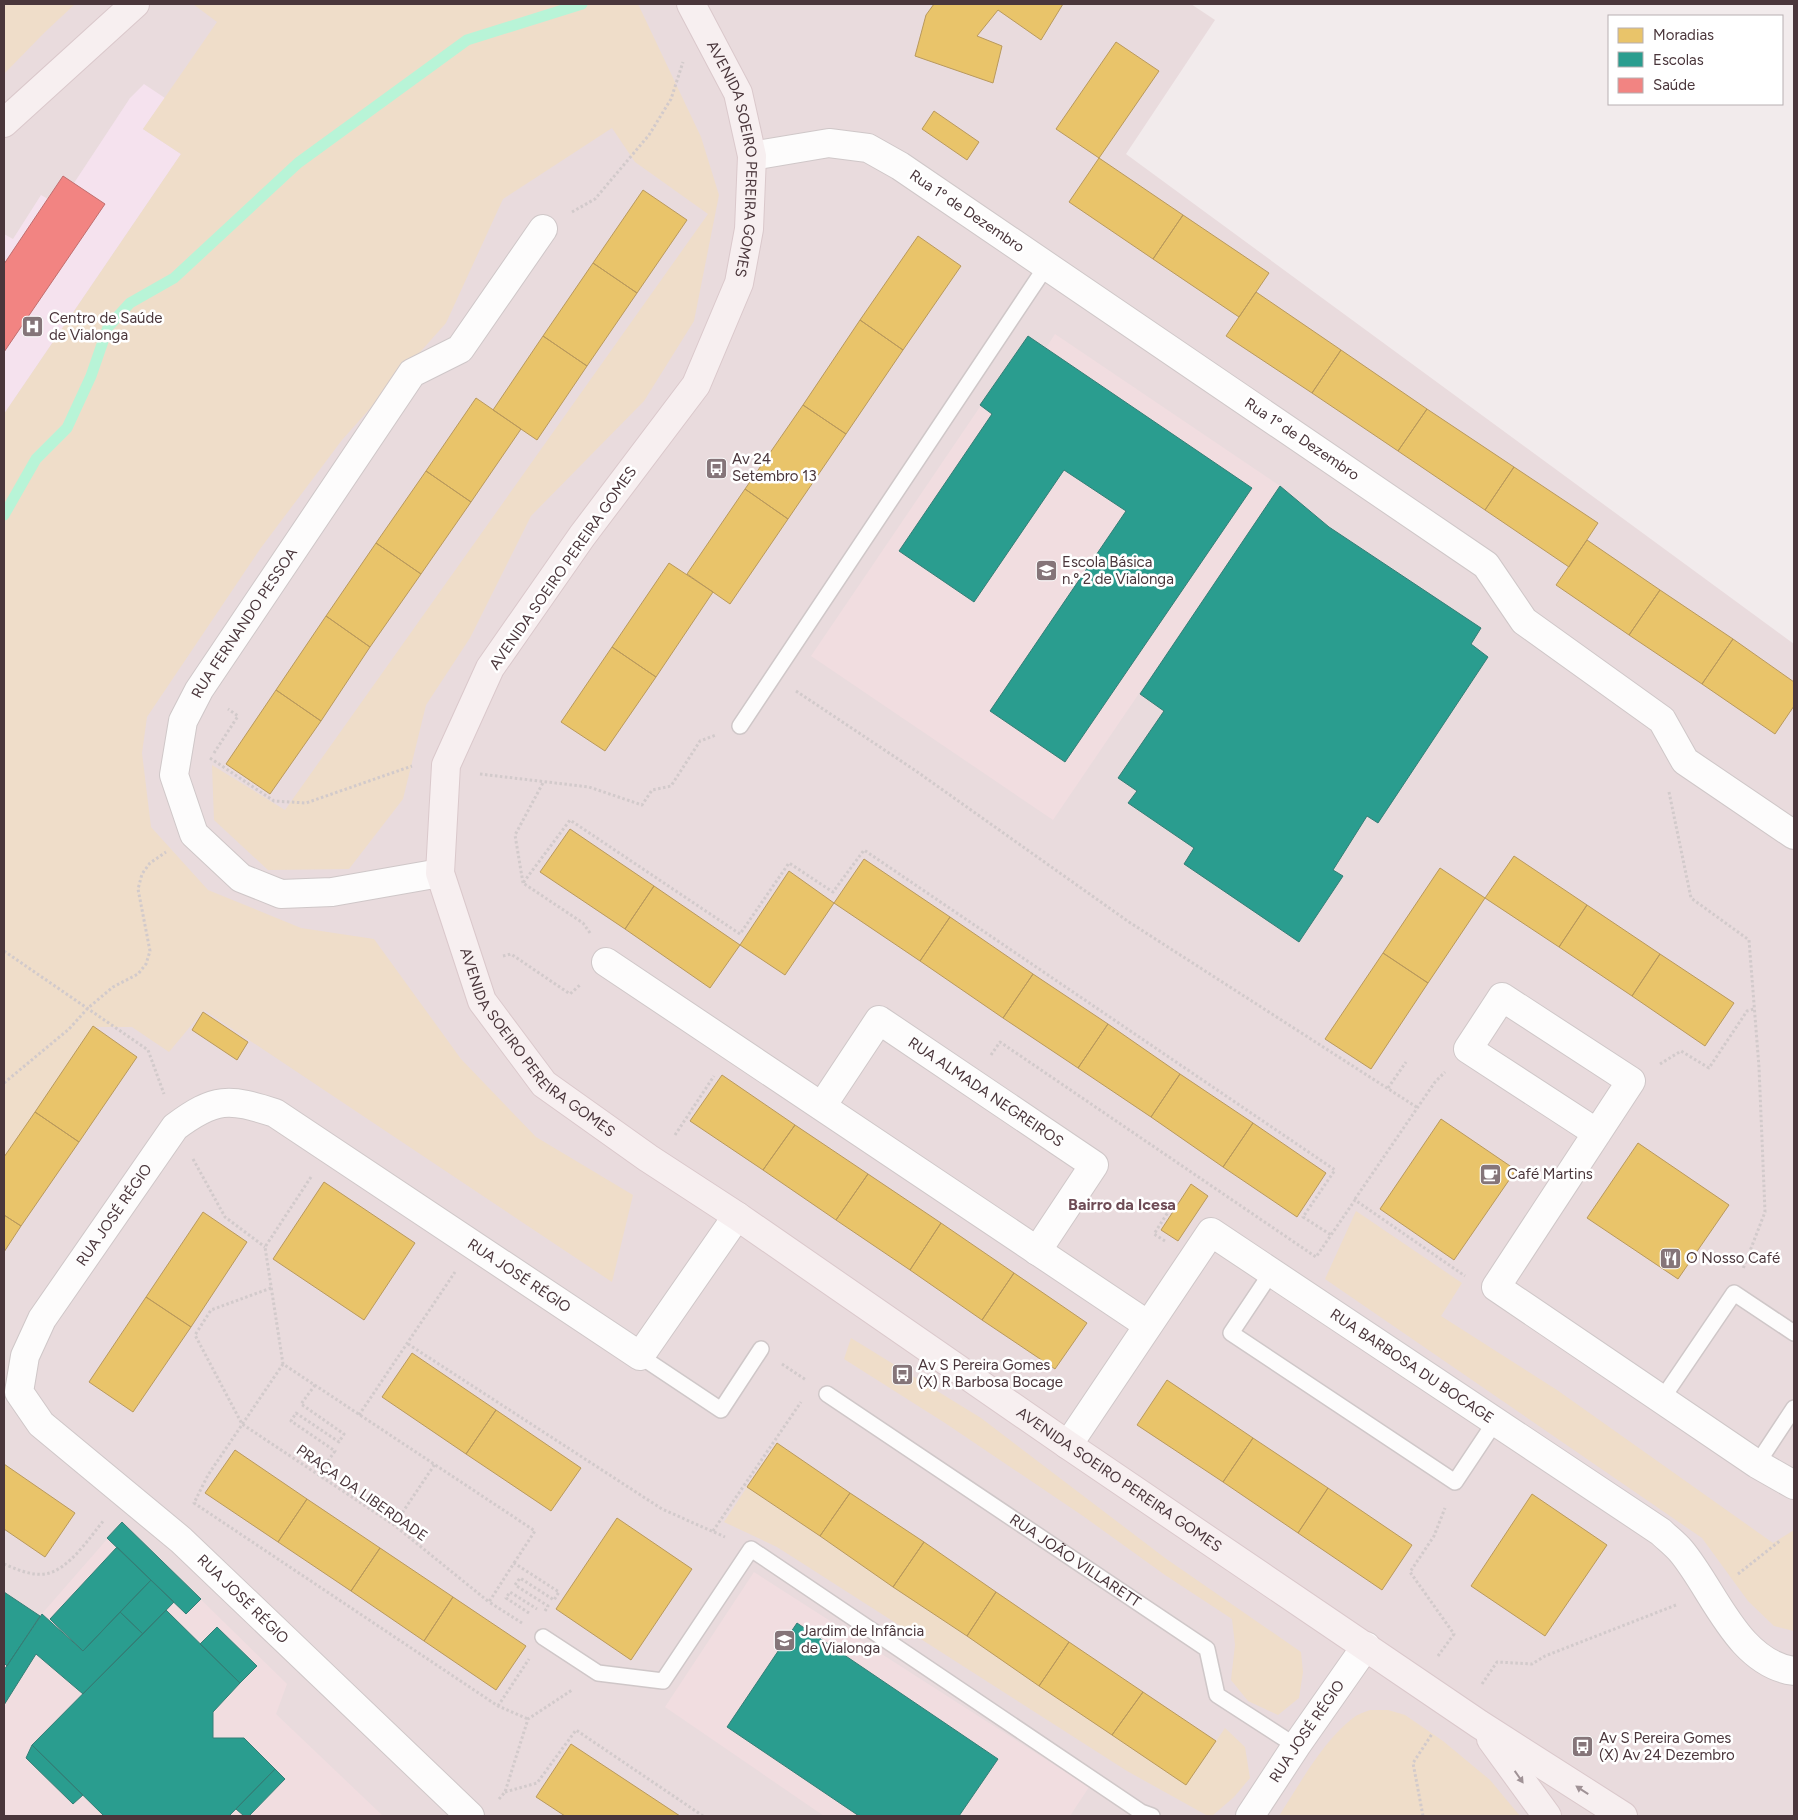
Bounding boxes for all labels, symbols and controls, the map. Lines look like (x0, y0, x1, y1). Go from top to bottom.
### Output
legend (1608, 15, 1783, 105)
text: Moradias (1653, 26, 1714, 44)
street label: AVENIDA SOEIRO PEREIRA GOMES (703, 38, 761, 279)
text: Escolas (1653, 51, 1704, 69)
text: Saúde (1653, 76, 1695, 94)
street label: Rua 1º de Dezembro (906, 166, 1028, 256)
place label: Centro de Saúde de Vialonga (49, 309, 162, 344)
hospital icon: Centro de Saúde de Vialonga (21, 315, 45, 339)
street label: Rua 1º de Dezembro (1241, 394, 1363, 484)
place label: Av 24 Setembro 13 (732, 450, 817, 485)
bus stop icon: Av 24 Setembro 13 (704, 456, 728, 480)
street label: AVENIDA SOEIRO PEREIRA GOMES (486, 463, 640, 673)
street label: RUA FERNANDO PESSOA (187, 544, 301, 701)
place label: Escola Básica n.º 2 de Vialonga (1062, 553, 1174, 588)
school or university icon: Escola Básica n.º 2 de Vialonga (1034, 559, 1058, 583)
street label: AVENIDA SOEIRO PEREIRA GOMES (456, 945, 619, 1141)
street label: RUA ALMADA NEGREIROS (905, 1033, 1067, 1151)
street label: RUA JOSÉ RÉGIO (72, 1160, 156, 1270)
cafe icon: Café Martins (1479, 1162, 1503, 1186)
place label: Café Martins (1507, 1165, 1593, 1183)
district label: Bairro da Icesa (1068, 1195, 1176, 1214)
street label: RUA JOSÉ RÉGIO (464, 1235, 574, 1316)
restaurant icon: O Nosso Café (1658, 1246, 1682, 1270)
place label: O Nosso Café (1686, 1249, 1780, 1267)
street label: RUA BARBOSA DU BOCAGE (1327, 1305, 1497, 1427)
place label: Av S Pereira Gomes (X) R Barbosa Bocage (918, 1356, 1063, 1391)
bus stop icon: Av S Pereira Gomes (X) R Barbosa Bocage (890, 1362, 914, 1386)
street label: AVENIDA SOEIRO PEREIRA GOMES (1013, 1403, 1225, 1556)
street label: PRAÇA DA LIBERDADE (293, 1441, 431, 1545)
street label: RUA JOÃO VILLARETT (1006, 1510, 1145, 1611)
street label: RUA JOSÉ RÉGIO (194, 1551, 292, 1647)
place label: Jardim de Infância de Vialonga (801, 1622, 924, 1657)
school or university icon: Jardim de Infância de Vialonga (773, 1628, 797, 1652)
street label: RUA JOSÉ RÉGIO (1265, 1677, 1348, 1786)
place label: Av S Pereira Gomes (X) Av 24 Dezembro (1599, 1729, 1735, 1764)
bus stop icon: Av S Pereira Gomes (X) Av 24 Dezembro (1571, 1735, 1595, 1759)
one-way arrow (1514, 1770, 1524, 1784)
one-way arrow (1576, 1785, 1589, 1795)

